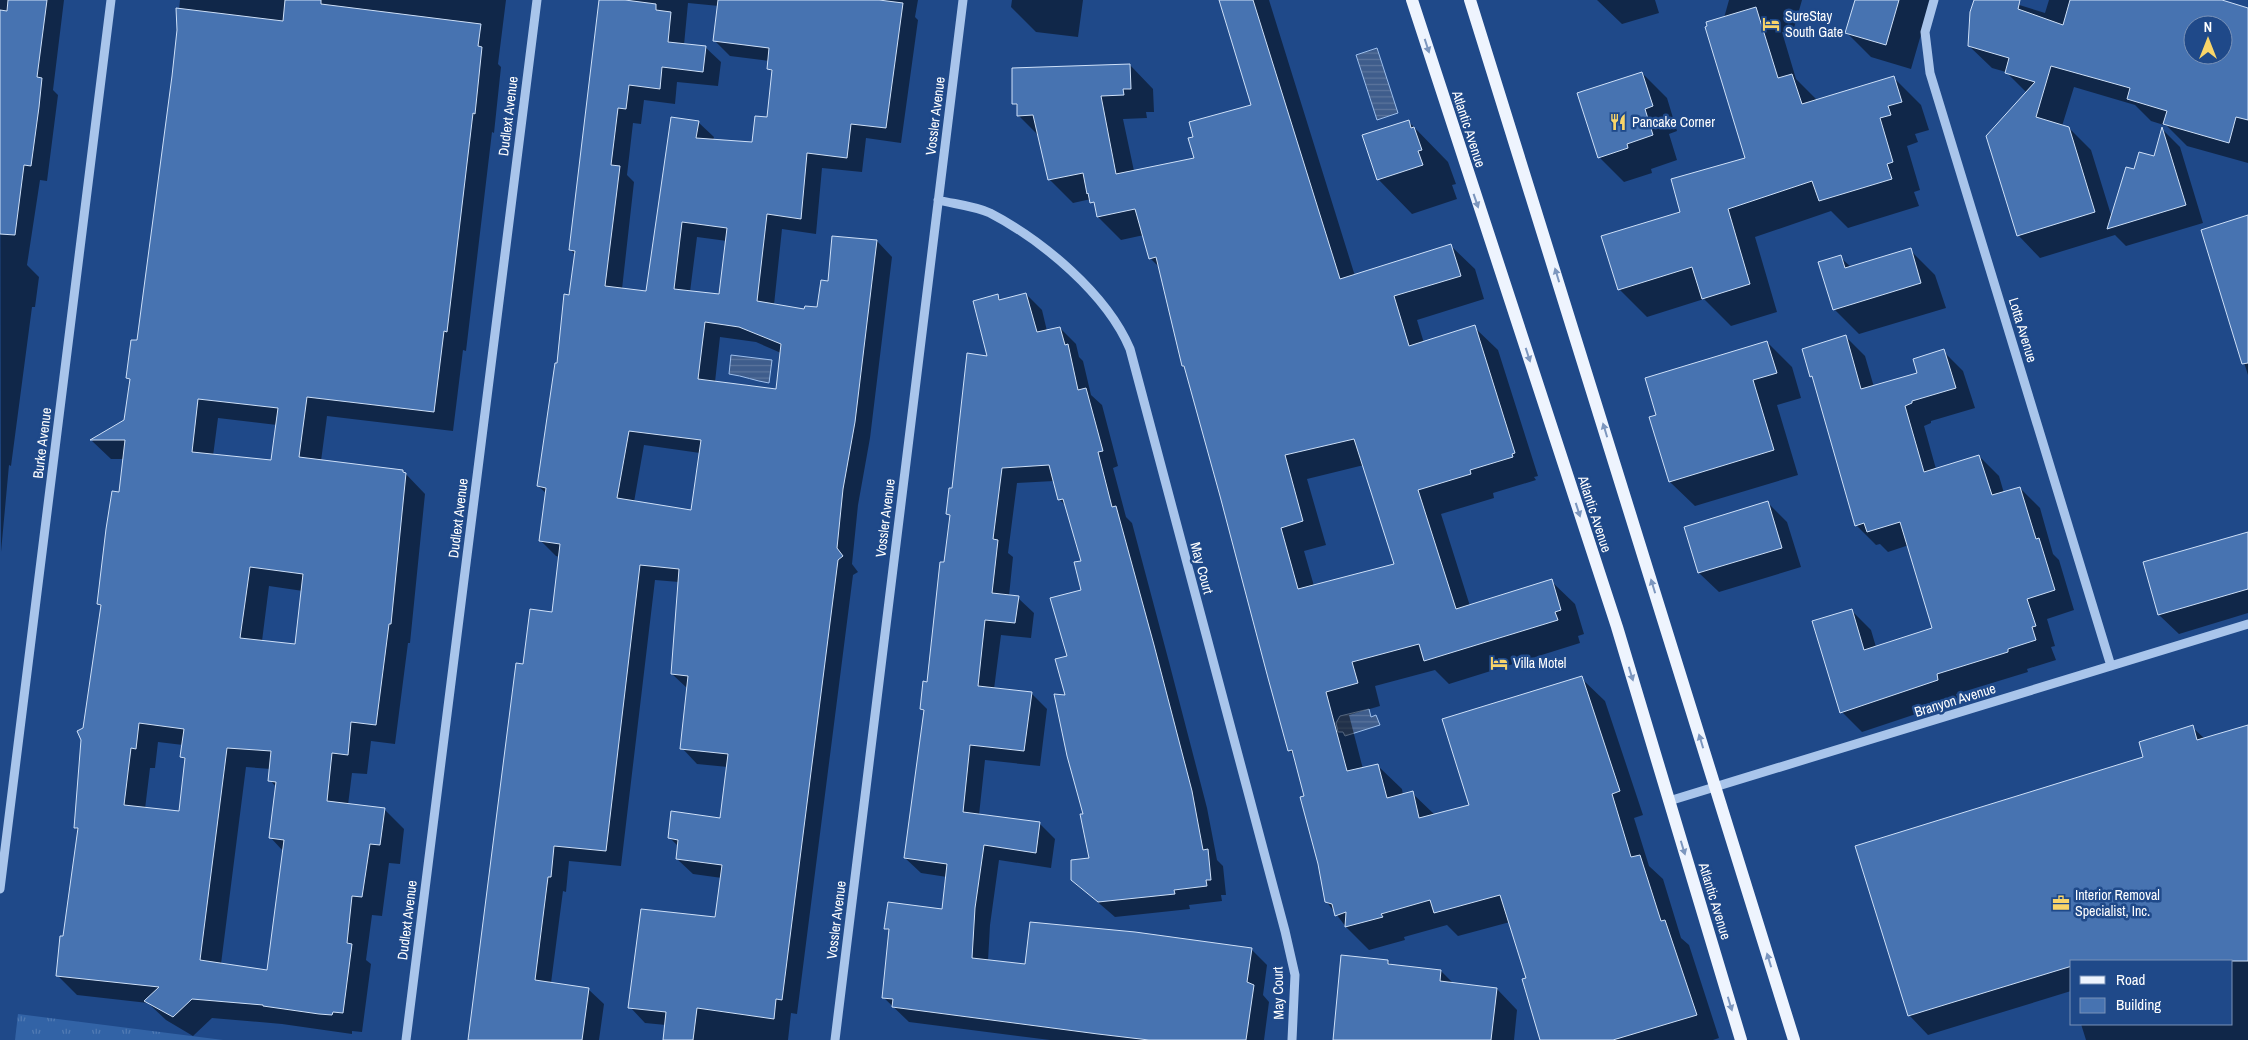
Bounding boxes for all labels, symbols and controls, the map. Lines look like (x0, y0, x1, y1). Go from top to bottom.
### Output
place label: SureStay South Gate (1785, 7, 1843, 41)
hotel icon: SureStay South Gate (1761, 14, 1781, 34)
north arrow (2183, 15, 2233, 65)
text: N (2204, 18, 2212, 36)
one-way arrow (1423, 39, 1431, 54)
street label: Dudlext Avenue (494, 75, 522, 157)
street label: Vossler Avenue (921, 76, 949, 156)
street label: Atlantic Avenue (1448, 87, 1490, 170)
restaurant icon: Pancake Corner (1608, 112, 1628, 132)
place label: Pancake Corner (1632, 113, 1715, 131)
one-way arrow (1473, 194, 1480, 209)
one-way arrow (1553, 267, 1561, 282)
street label: Lotta Avenue (2005, 295, 2041, 365)
one-way arrow (1525, 348, 1532, 363)
street label: Burke Avenue (29, 407, 55, 479)
one-way arrow (1601, 423, 1608, 438)
street label: Atlantic Avenue (1574, 472, 1616, 555)
street label: Dudlext Avenue (444, 477, 472, 559)
street label: Vossler Avenue (871, 478, 899, 558)
one-way arrow (1575, 502, 1583, 517)
street label: May Court (1186, 540, 1218, 596)
one-way arrow (1649, 578, 1656, 593)
hotel icon: Villa Motel (1489, 653, 1509, 673)
place label: Villa Motel (1513, 654, 1566, 672)
one-way arrow (1627, 667, 1635, 682)
street label: Branyon Avenue (1912, 679, 1998, 721)
one-way arrow (1697, 733, 1705, 748)
one-way arrow (1680, 841, 1688, 856)
street label: Atlantic Avenue (1694, 859, 1735, 942)
street label: Dudlext Avenue (393, 879, 421, 961)
street label: Vossler Avenue (822, 880, 850, 960)
place label: Interior Removal Specialist, Inc. (2075, 886, 2160, 920)
office icon: Interior Removal Specialist, Inc. (2051, 893, 2071, 913)
one-way arrow (1765, 952, 1773, 967)
legend (2070, 960, 2233, 1025)
street label: May Court (1269, 966, 1287, 1020)
text: Road (2116, 969, 2145, 990)
text: Building (2116, 994, 2161, 1015)
one-way arrow (1727, 996, 1735, 1011)

